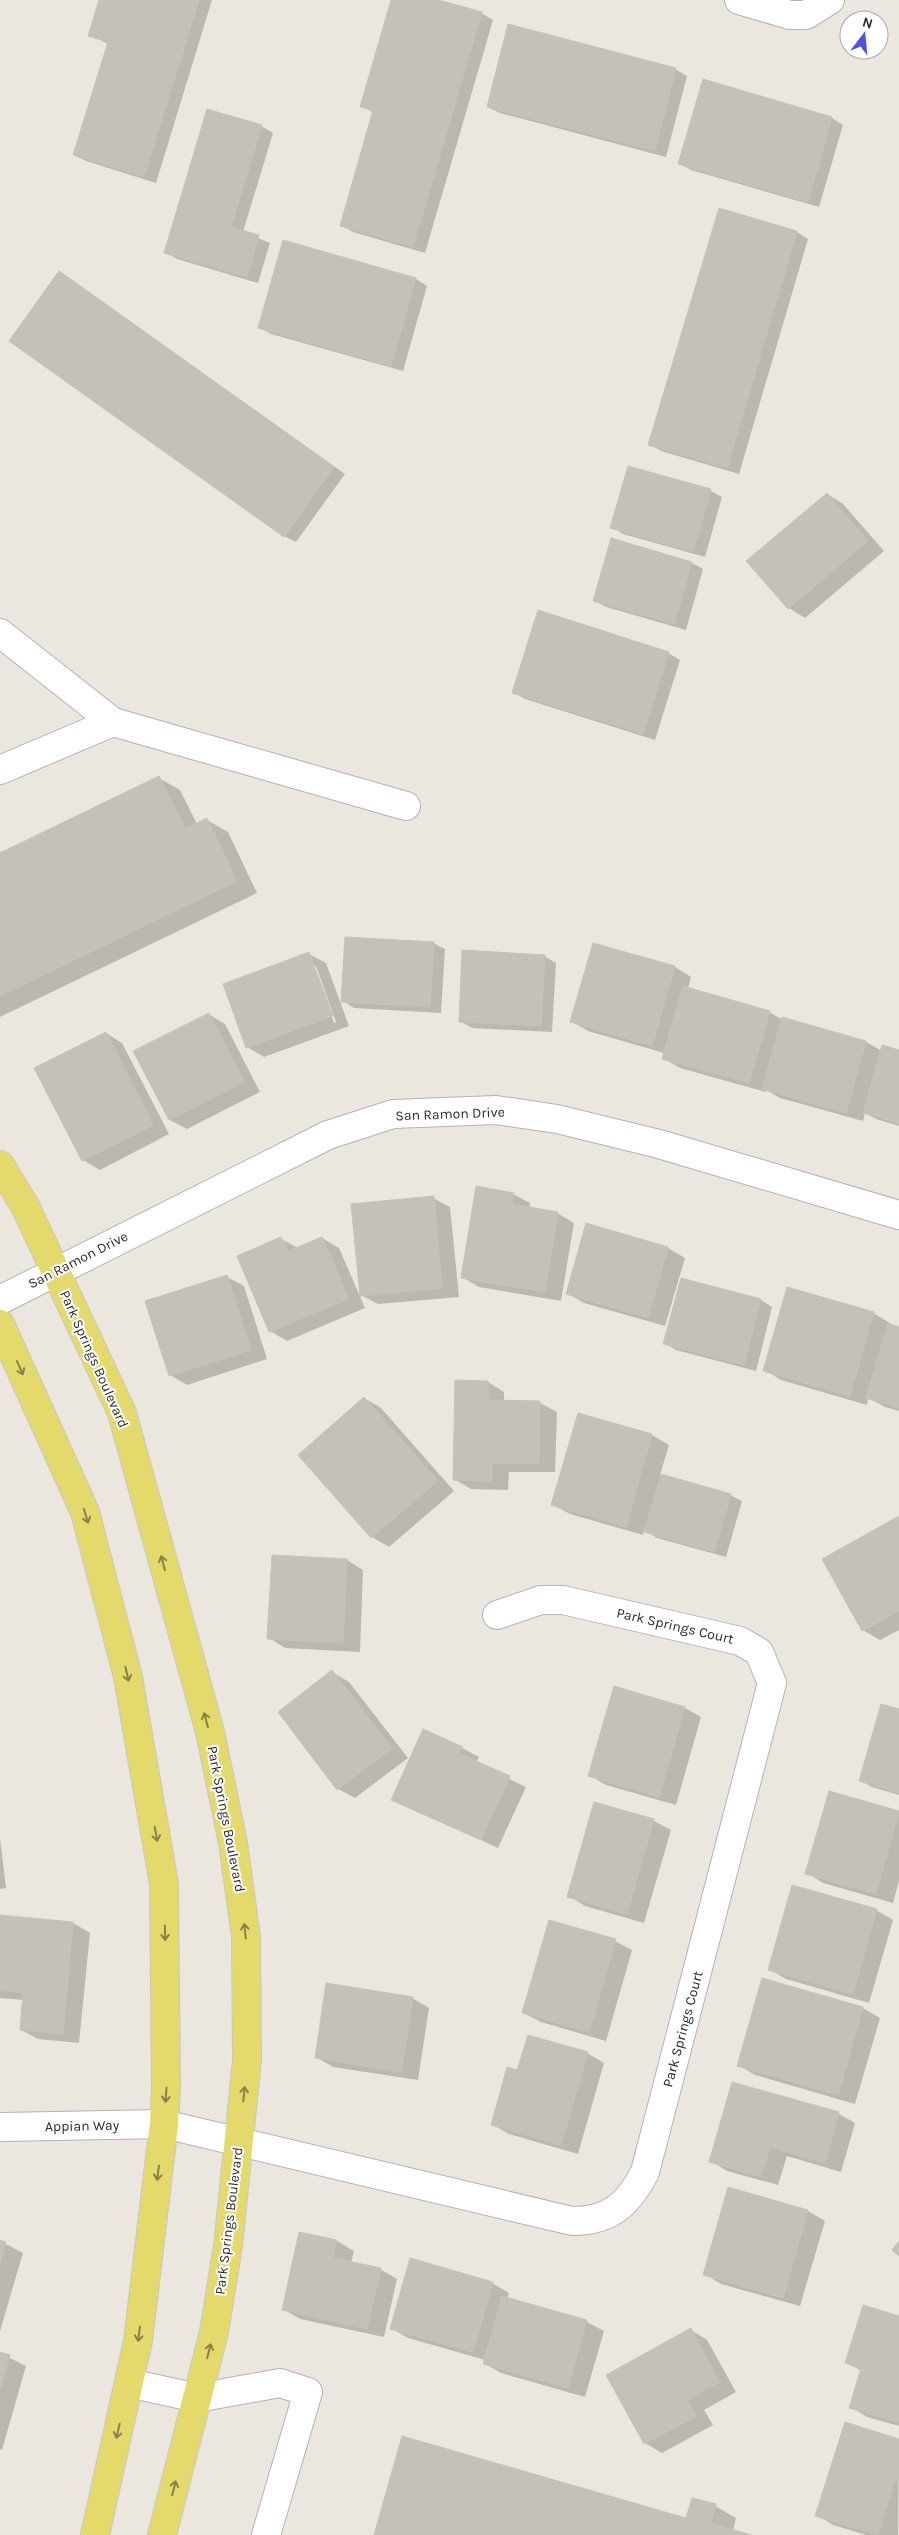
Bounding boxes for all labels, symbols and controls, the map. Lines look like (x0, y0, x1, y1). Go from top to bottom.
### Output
north arrow (839, 10, 889, 60)
text: N (860, 13, 875, 33)
street label: San Ramon Drive (395, 1104, 505, 1124)
street label: San Ramon Drive (25, 1228, 131, 1292)
street label: Park Springs Boulevard (56, 1288, 132, 1430)
one-way arrow (16, 1360, 26, 1375)
one-way arrow (82, 1508, 92, 1524)
one-way arrow (158, 1556, 167, 1572)
street label: Park Springs Court (615, 1604, 735, 1648)
one-way arrow (123, 1665, 132, 1681)
one-way arrow (201, 1713, 211, 1729)
street label: Park Springs Boulevard (203, 1744, 249, 1894)
one-way arrow (151, 1825, 161, 1841)
one-way arrow (160, 1924, 170, 1940)
one-way arrow (240, 1924, 250, 1940)
street label: Park Springs Court (659, 1969, 707, 2089)
one-way arrow (239, 2086, 248, 2102)
one-way arrow (161, 2087, 170, 2103)
street label: Appian Way (45, 2117, 120, 2135)
street label: Park Springs Boulevard (212, 2146, 246, 2296)
one-way arrow (153, 2165, 163, 2181)
one-way arrow (134, 2326, 144, 2342)
one-way arrow (205, 2343, 214, 2359)
one-way arrow (113, 2422, 122, 2438)
one-way arrow (170, 2480, 179, 2496)

